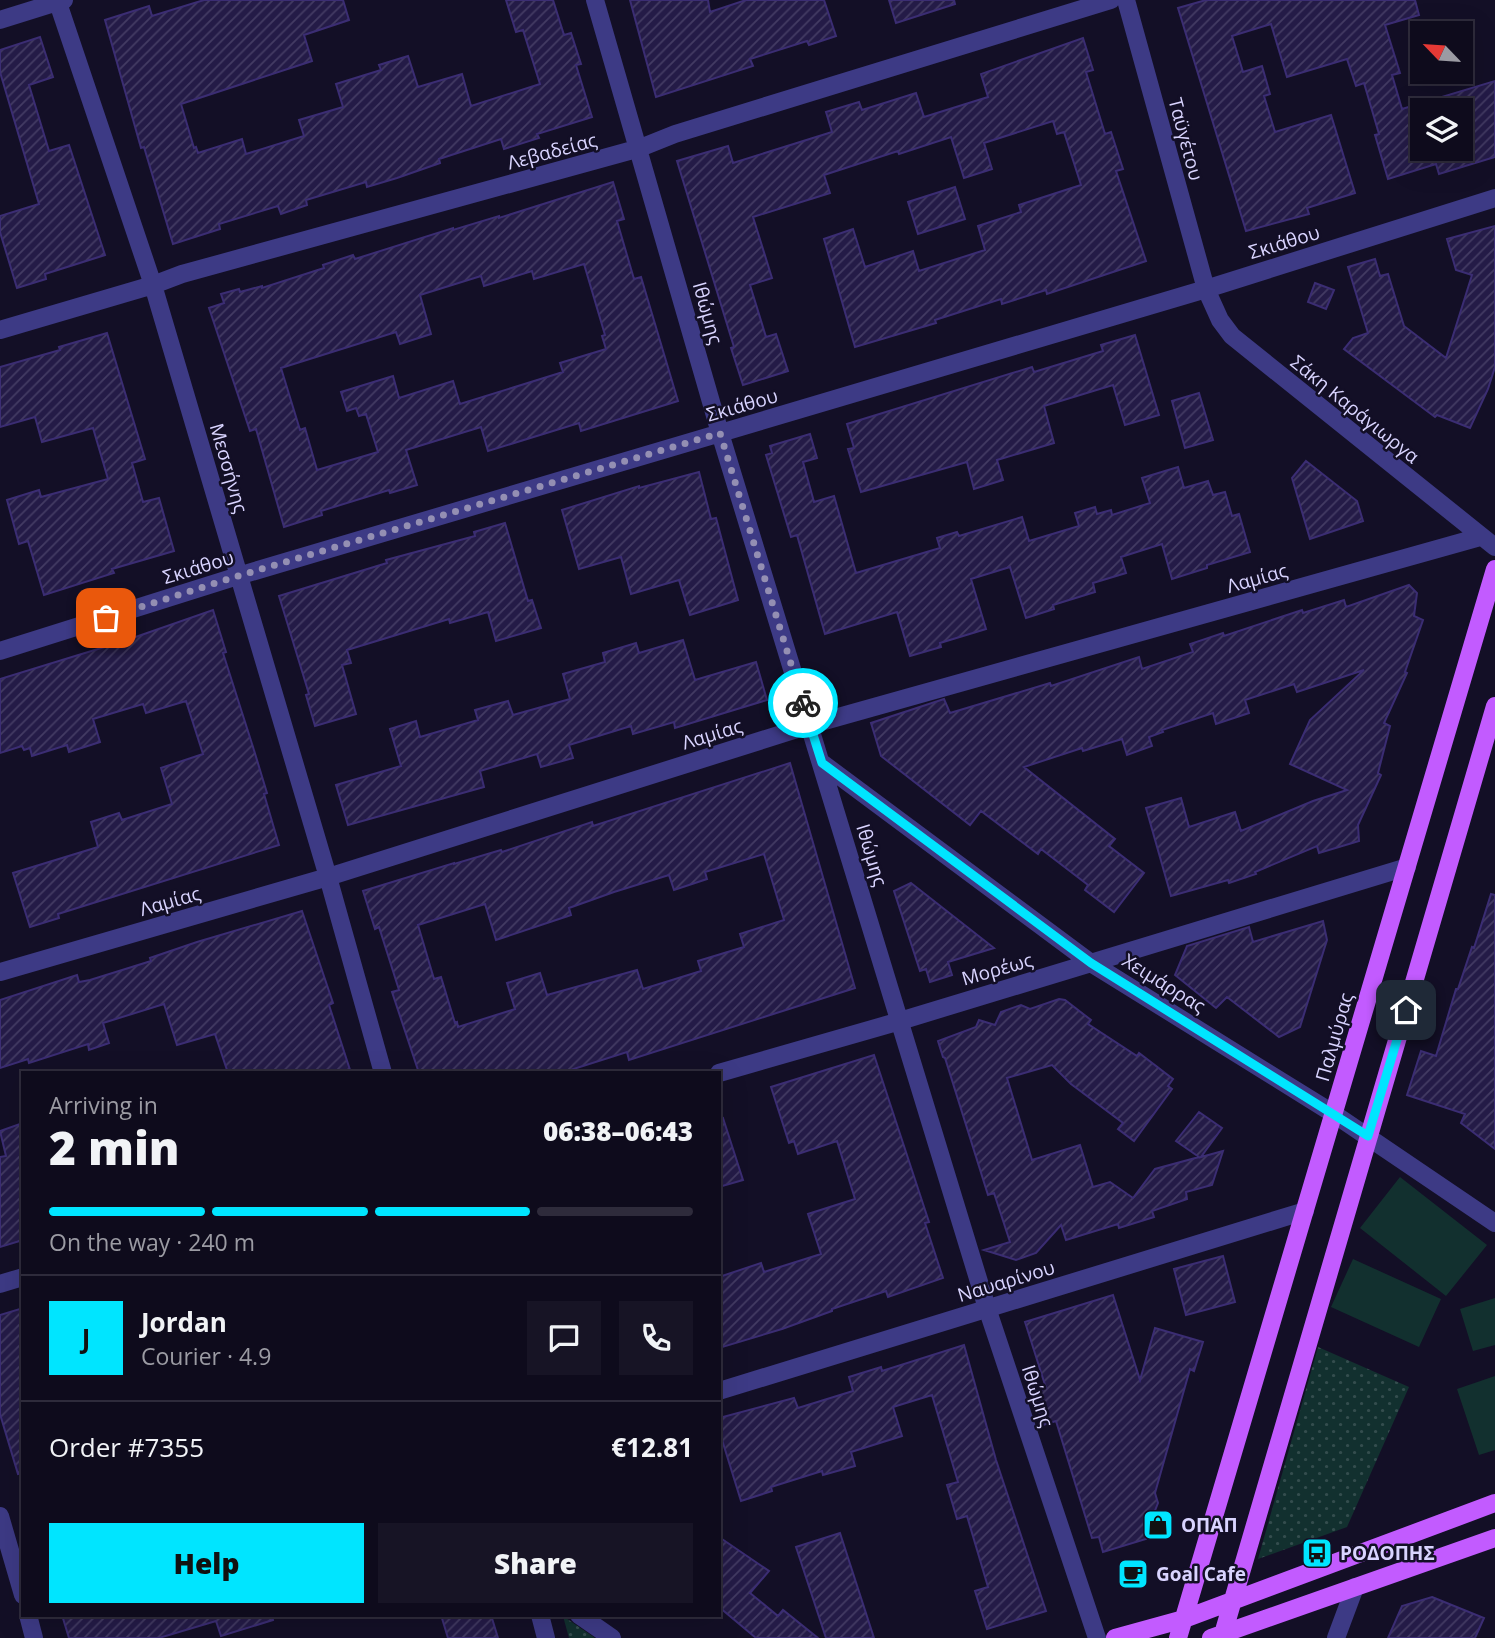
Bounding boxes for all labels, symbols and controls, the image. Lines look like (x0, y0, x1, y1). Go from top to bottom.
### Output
north arrow (1410, 21, 1474, 84)
map controls (1410, 21, 1473, 161)
street label: Ταϋγέτου (1163, 95, 1209, 183)
button: layers (1410, 98, 1473, 161)
street label: Λεβαδείας (504, 127, 600, 175)
street label: Σκιάθου (1245, 219, 1323, 265)
street label: Ιθώμης (687, 279, 729, 347)
street label: Σάκη Καράγιωργα (1285, 349, 1425, 469)
street label: Σκιάθου (703, 382, 781, 428)
street label: Μεσσήνης (204, 420, 254, 516)
street label: Σκιάθου (159, 544, 237, 590)
street label: Λαμίας (1224, 557, 1290, 599)
pin (76, 588, 136, 648)
icon: bag (87, 599, 125, 637)
courier (768, 668, 838, 738)
icon: bike (784, 684, 822, 722)
street label: Λαμίας (679, 712, 745, 756)
street label: Ιθώμης (850, 821, 894, 889)
street label: Λαμίας (137, 880, 203, 922)
street label: Μορέως (958, 946, 1036, 992)
street label: Χειμάρρας (1117, 947, 1211, 1019)
pin (1376, 980, 1436, 1040)
street label: Παλμύρας (1309, 990, 1359, 1084)
icon: home (1387, 991, 1425, 1029)
text: Arriving in (49, 1089, 158, 1121)
text: 06:38–06:43 (543, 1113, 693, 1149)
text: 2 min (49, 1116, 180, 1178)
text: On the way · 240 m (49, 1226, 255, 1258)
street label: Ναυαρίνου (954, 1254, 1058, 1308)
button: chat (527, 1301, 601, 1375)
button: phone (619, 1301, 693, 1375)
text: Jordan (141, 1304, 227, 1340)
text: J (82, 1320, 90, 1356)
text: Courier · 4.9 (141, 1340, 271, 1372)
street label: Ιθώμης (1016, 1362, 1060, 1430)
text: Order #7355 (49, 1429, 204, 1465)
text: €12.81 (611, 1429, 693, 1465)
shop icon: ΟΠΑΠ (1141, 1508, 1175, 1542)
place label: ΟΠΑΠ (1181, 1512, 1238, 1538)
button: Help (49, 1523, 364, 1603)
button: Share (378, 1523, 693, 1603)
bus stop icon: ΡΟΔΟΠΗΣ (1300, 1536, 1334, 1570)
place label: ΡΟΔΟΠΗΣ (1340, 1540, 1435, 1566)
cafe icon: Goal Cafe (1116, 1557, 1150, 1591)
place label: Goal Cafe (1156, 1561, 1246, 1587)

